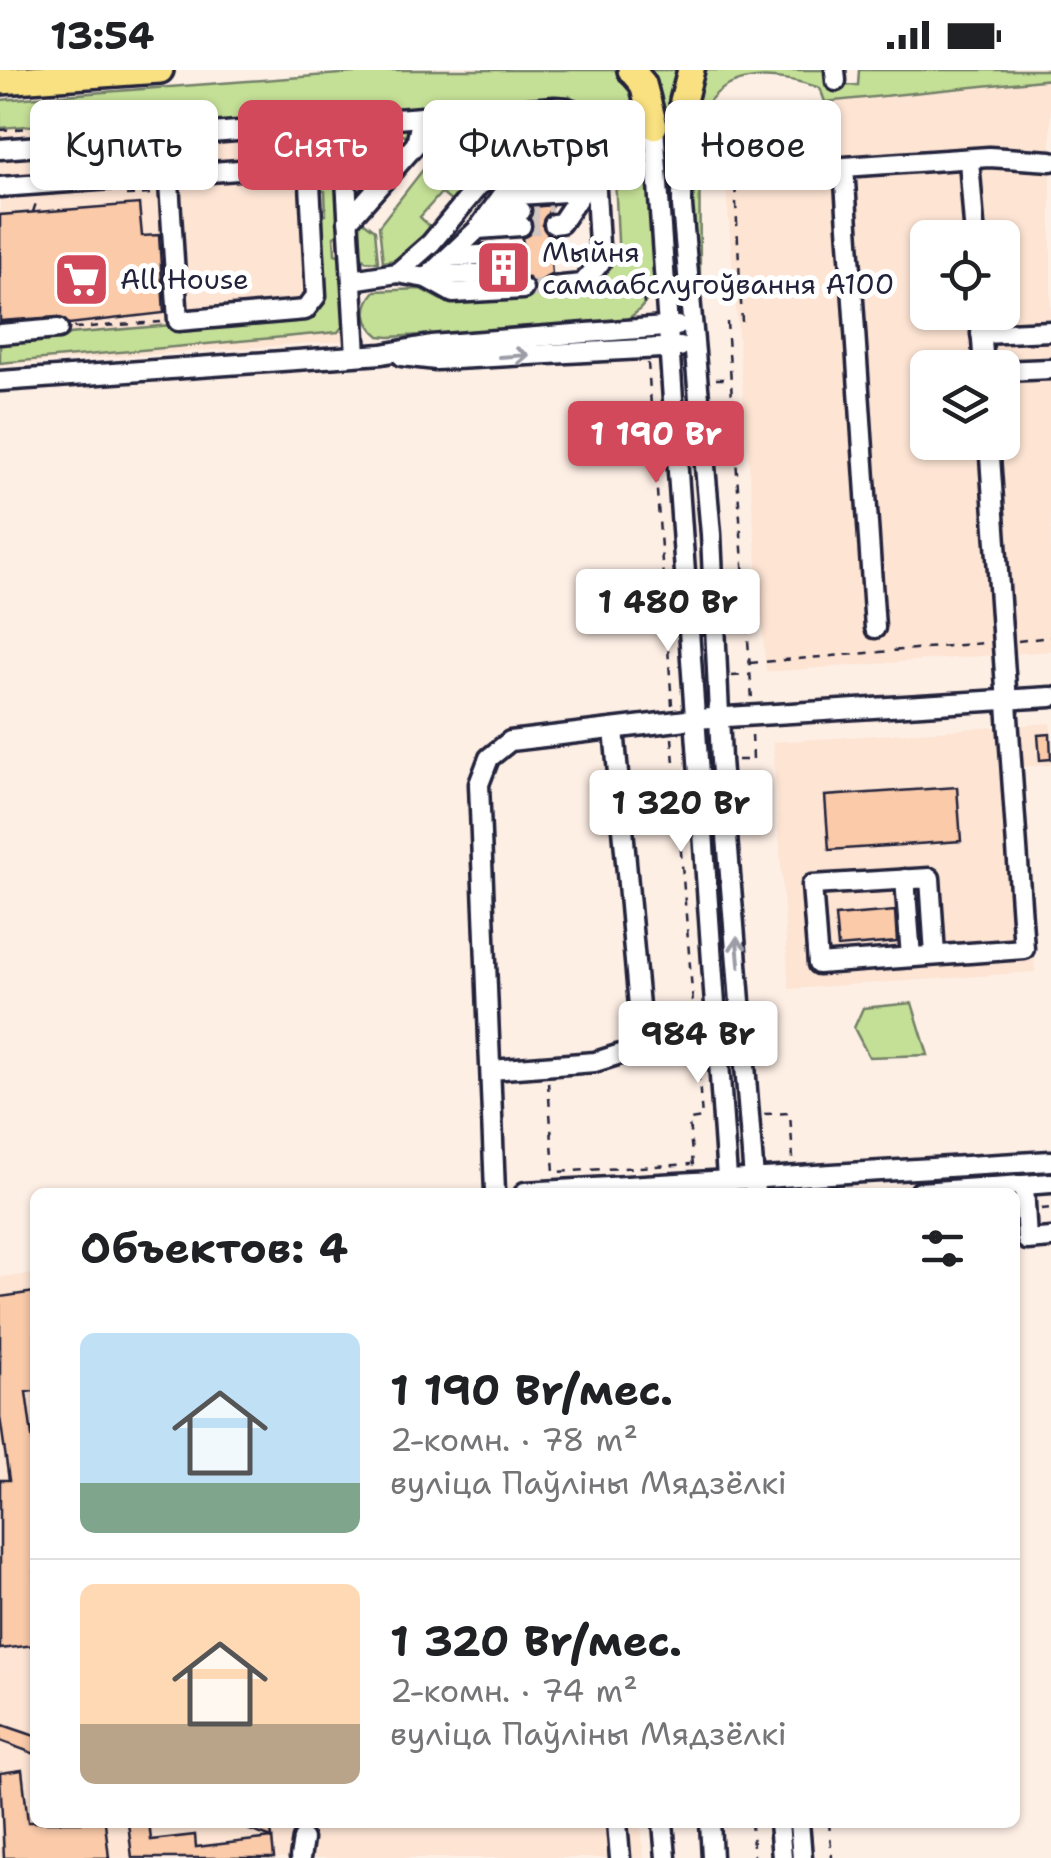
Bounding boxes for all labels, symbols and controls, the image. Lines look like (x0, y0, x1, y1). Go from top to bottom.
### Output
text: 13:54 (50, 10, 154, 61)
chip: Купить (30, 100, 218, 190)
chip: Снять (238, 100, 403, 190)
chip: Фильтры (423, 100, 645, 190)
chip: Новое (665, 100, 841, 190)
map controls (910, 220, 1020, 460)
button: locate (910, 220, 1020, 330)
place label: Мыйня самаабслугоўвання A100 (542, 233, 894, 303)
building icon: Мыйня самаабслугоўвання A100 (473, 238, 533, 298)
supermarket icon: All House (51, 249, 111, 309)
place label: All House (120, 260, 249, 298)
one-way arrow (497, 346, 529, 365)
button: layers (910, 350, 1020, 460)
pin: 1 190 Br (553, 401, 759, 486)
text: 1 190 Br (590, 412, 722, 455)
pin: 1 480 Br (565, 569, 771, 654)
text: 1 480 Br (598, 580, 738, 623)
pin: 1 320 Br (578, 770, 784, 855)
text: 1 320 Br (611, 781, 751, 824)
one-way arrow (728, 936, 747, 968)
pin: 984 Br (617, 1001, 779, 1086)
text: 984 Br (641, 1012, 755, 1055)
text: Объектов: 4 (80, 1220, 348, 1276)
icon: filters (915, 1221, 970, 1276)
text: 1 190 Br/мес. (390, 1362, 673, 1418)
icon: home (160, 1373, 280, 1493)
text: 2-комн. · 78 m² (390, 1418, 638, 1461)
text: вуліца Паўліны Мядзёлкі (390, 1461, 787, 1504)
text: 1 320 Br/мес. (390, 1613, 682, 1669)
icon: home (160, 1624, 280, 1744)
text: 2-комн. · 74 m² (390, 1669, 638, 1712)
text: вуліца Паўліны Мядзёлкі (390, 1712, 787, 1755)

